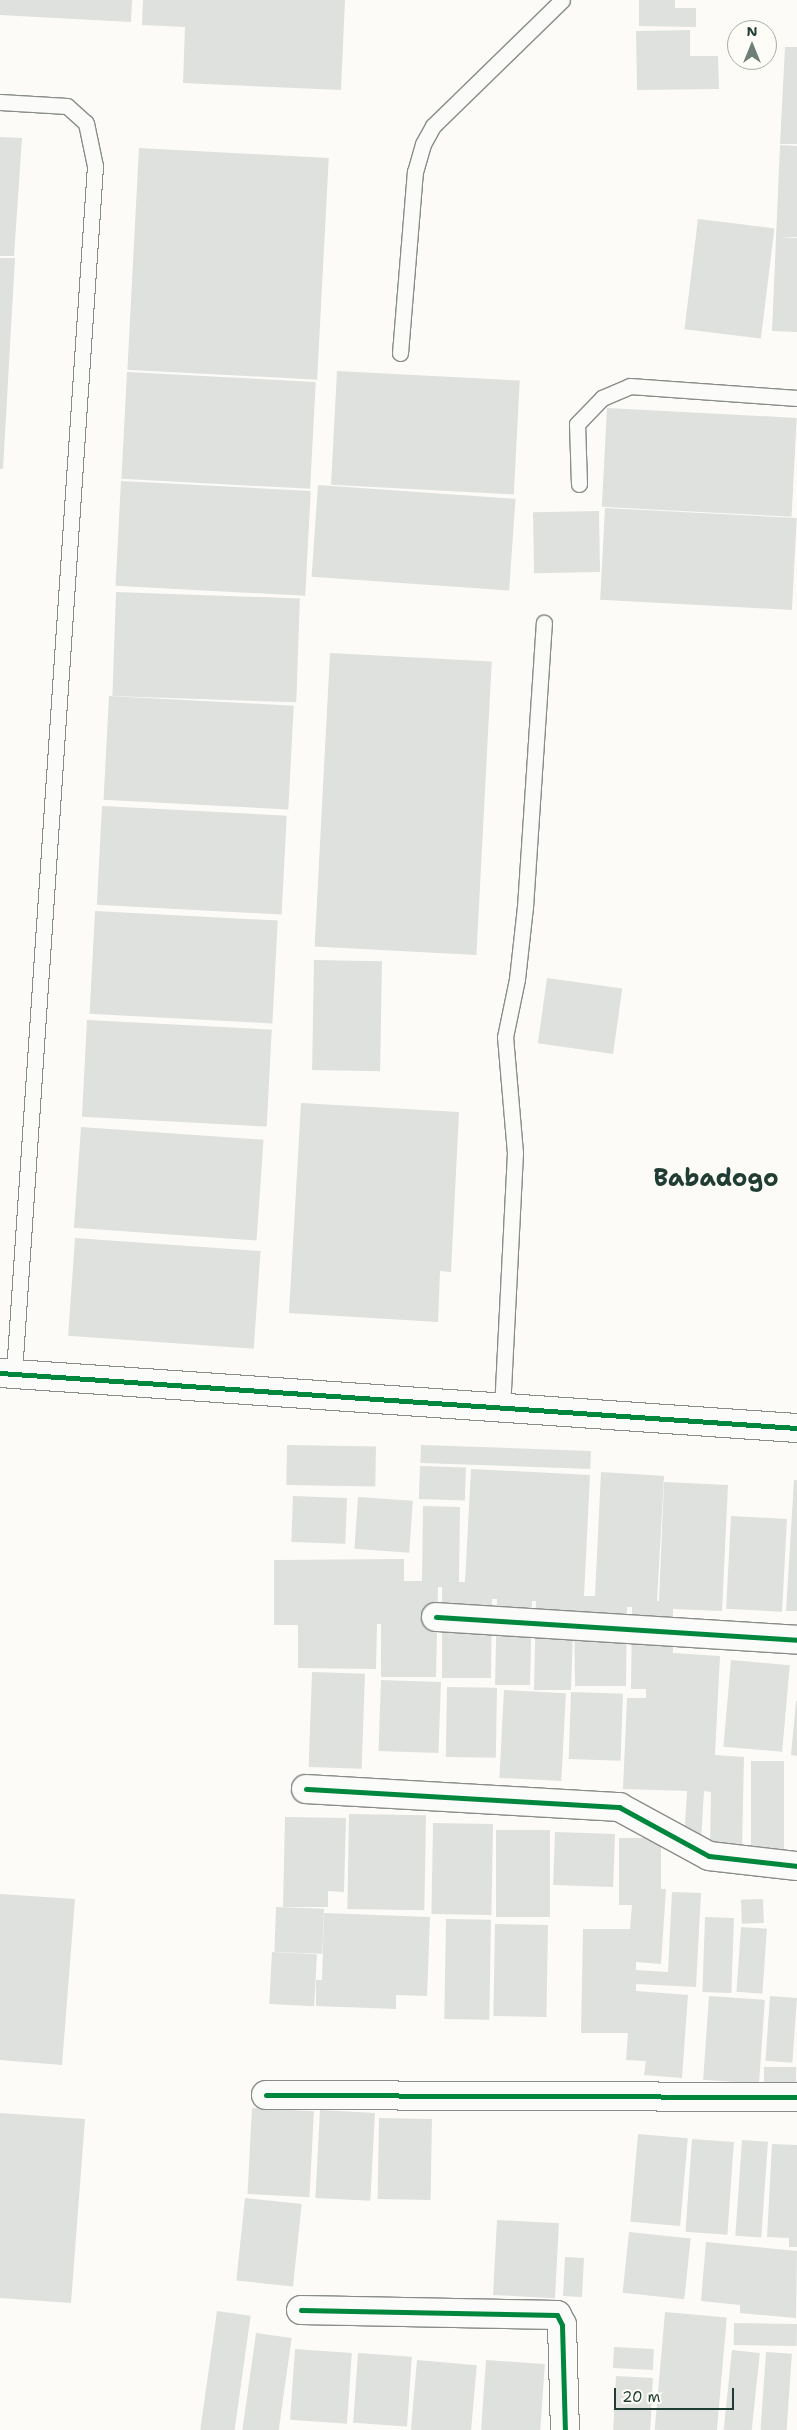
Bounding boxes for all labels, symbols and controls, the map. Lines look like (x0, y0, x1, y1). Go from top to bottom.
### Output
north arrow (727, 20, 777, 70)
text: N (746, 22, 758, 40)
district label: Babadogo (653, 1165, 779, 1193)
scale bar (617, 2378, 737, 2410)
text: 20 m (622, 2387, 661, 2407)

